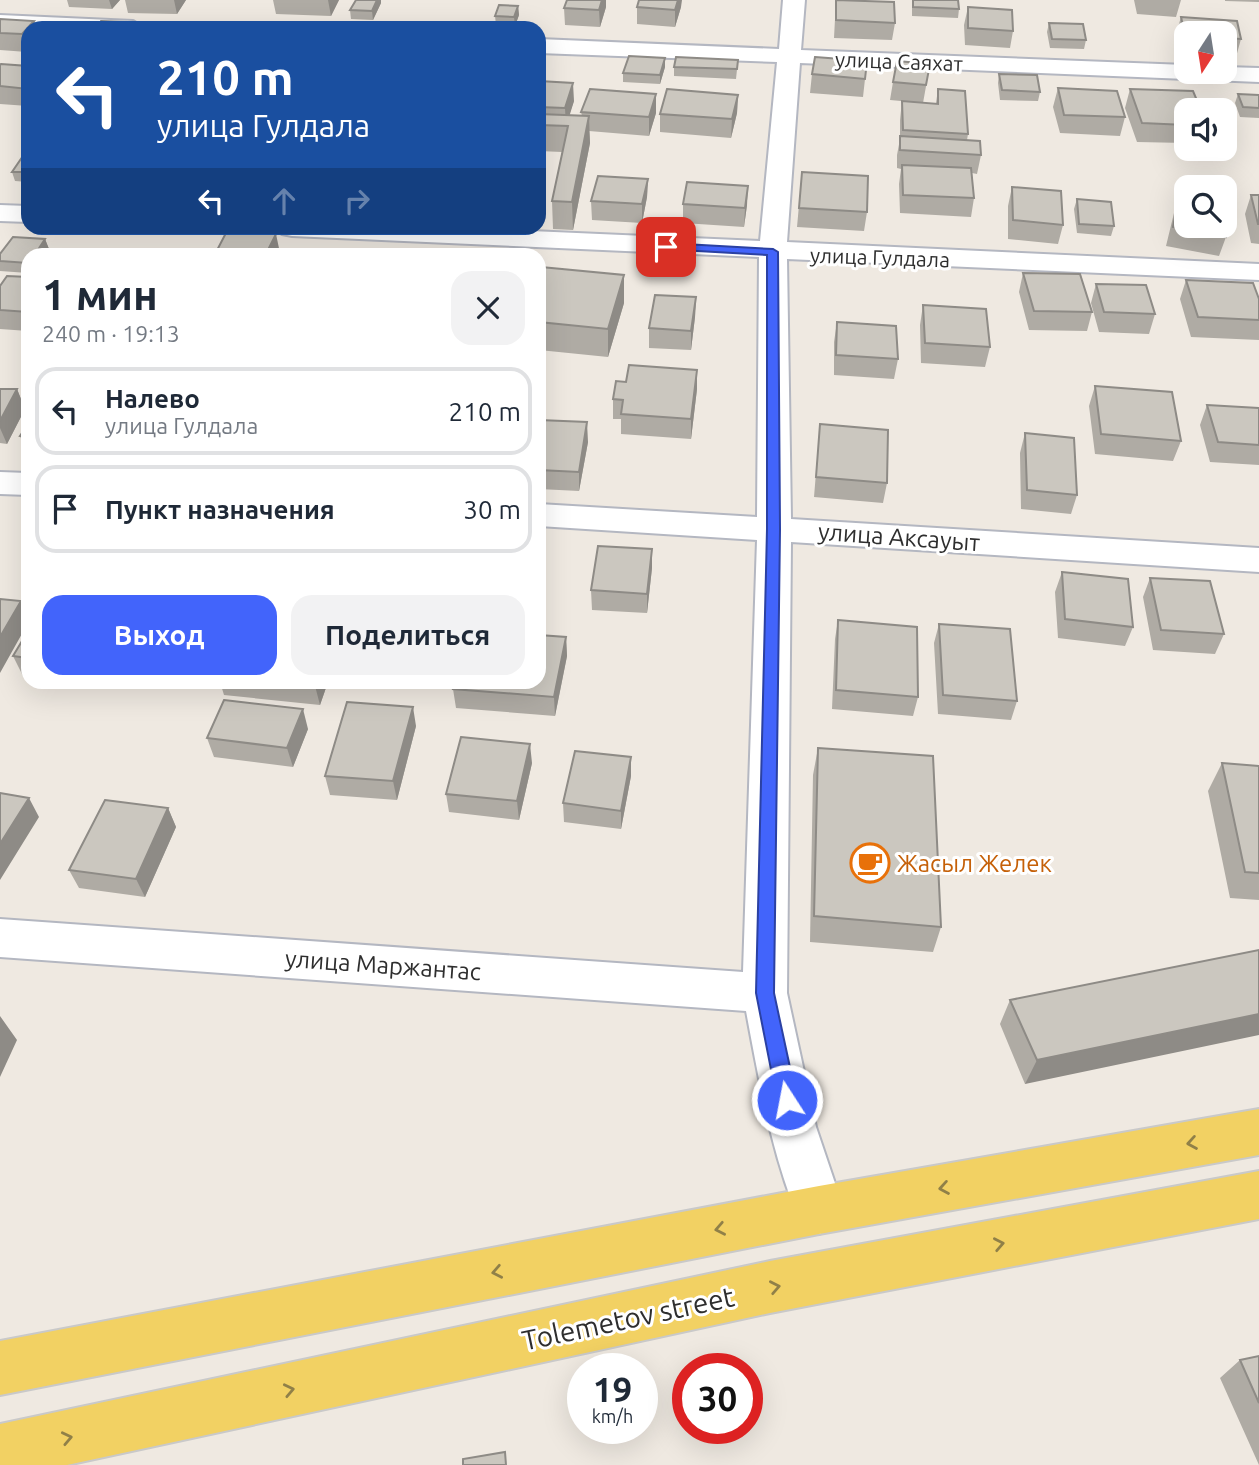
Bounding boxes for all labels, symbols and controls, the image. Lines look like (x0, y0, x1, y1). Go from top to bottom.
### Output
north arrow (1174, 21, 1237, 84)
map controls (1174, 21, 1237, 238)
street label: улица Саяхат (835, 47, 964, 75)
icon: left (42, 49, 133, 140)
text: 210 m (157, 49, 294, 104)
button: sound (1174, 98, 1237, 161)
text: улица Гулдала (157, 107, 370, 143)
button: search (1174, 175, 1237, 238)
icon: left (192, 182, 230, 220)
icon: ahead (265, 182, 303, 220)
icon: right (338, 182, 376, 220)
pin (636, 217, 696, 277)
icon: arrive (647, 228, 685, 266)
street label: улица Гулдала (810, 243, 950, 271)
text: 1 мин (42, 271, 158, 318)
button: close (451, 271, 525, 345)
text: 240 m · 19:13 (42, 321, 180, 346)
text: Налево (105, 384, 200, 413)
icon: left (46, 392, 84, 430)
text: 210 m (449, 397, 521, 426)
text: улица Гулдала (105, 413, 258, 438)
icon: arrive (46, 490, 84, 528)
text: Пункт назначения (105, 495, 335, 524)
text: 30 m (463, 495, 521, 524)
street label: улица Аксауыт (817, 518, 981, 556)
button: Выход (42, 595, 277, 675)
button: Поделиться (291, 595, 525, 675)
cafe icon: Жасыл Желек (849, 842, 891, 884)
place label: Жасыл Желек (897, 850, 1052, 877)
street label: улица Маржантас (284, 945, 482, 985)
position arrow (750, 1063, 824, 1137)
one-way arrow (1186, 1135, 1198, 1150)
one-way arrow (938, 1179, 950, 1194)
one-way arrow (714, 1220, 726, 1235)
one-way arrow (993, 1237, 1005, 1252)
one-way arrow (491, 1264, 503, 1279)
street label: Tolemetov street (519, 1280, 737, 1356)
one-way arrow (769, 1280, 781, 1295)
speed limit sign: 30 (672, 1353, 763, 1444)
text: 19 (593, 1369, 632, 1409)
one-way arrow (283, 1384, 295, 1399)
text: km/h (592, 1406, 633, 1426)
one-way arrow (61, 1432, 73, 1446)

